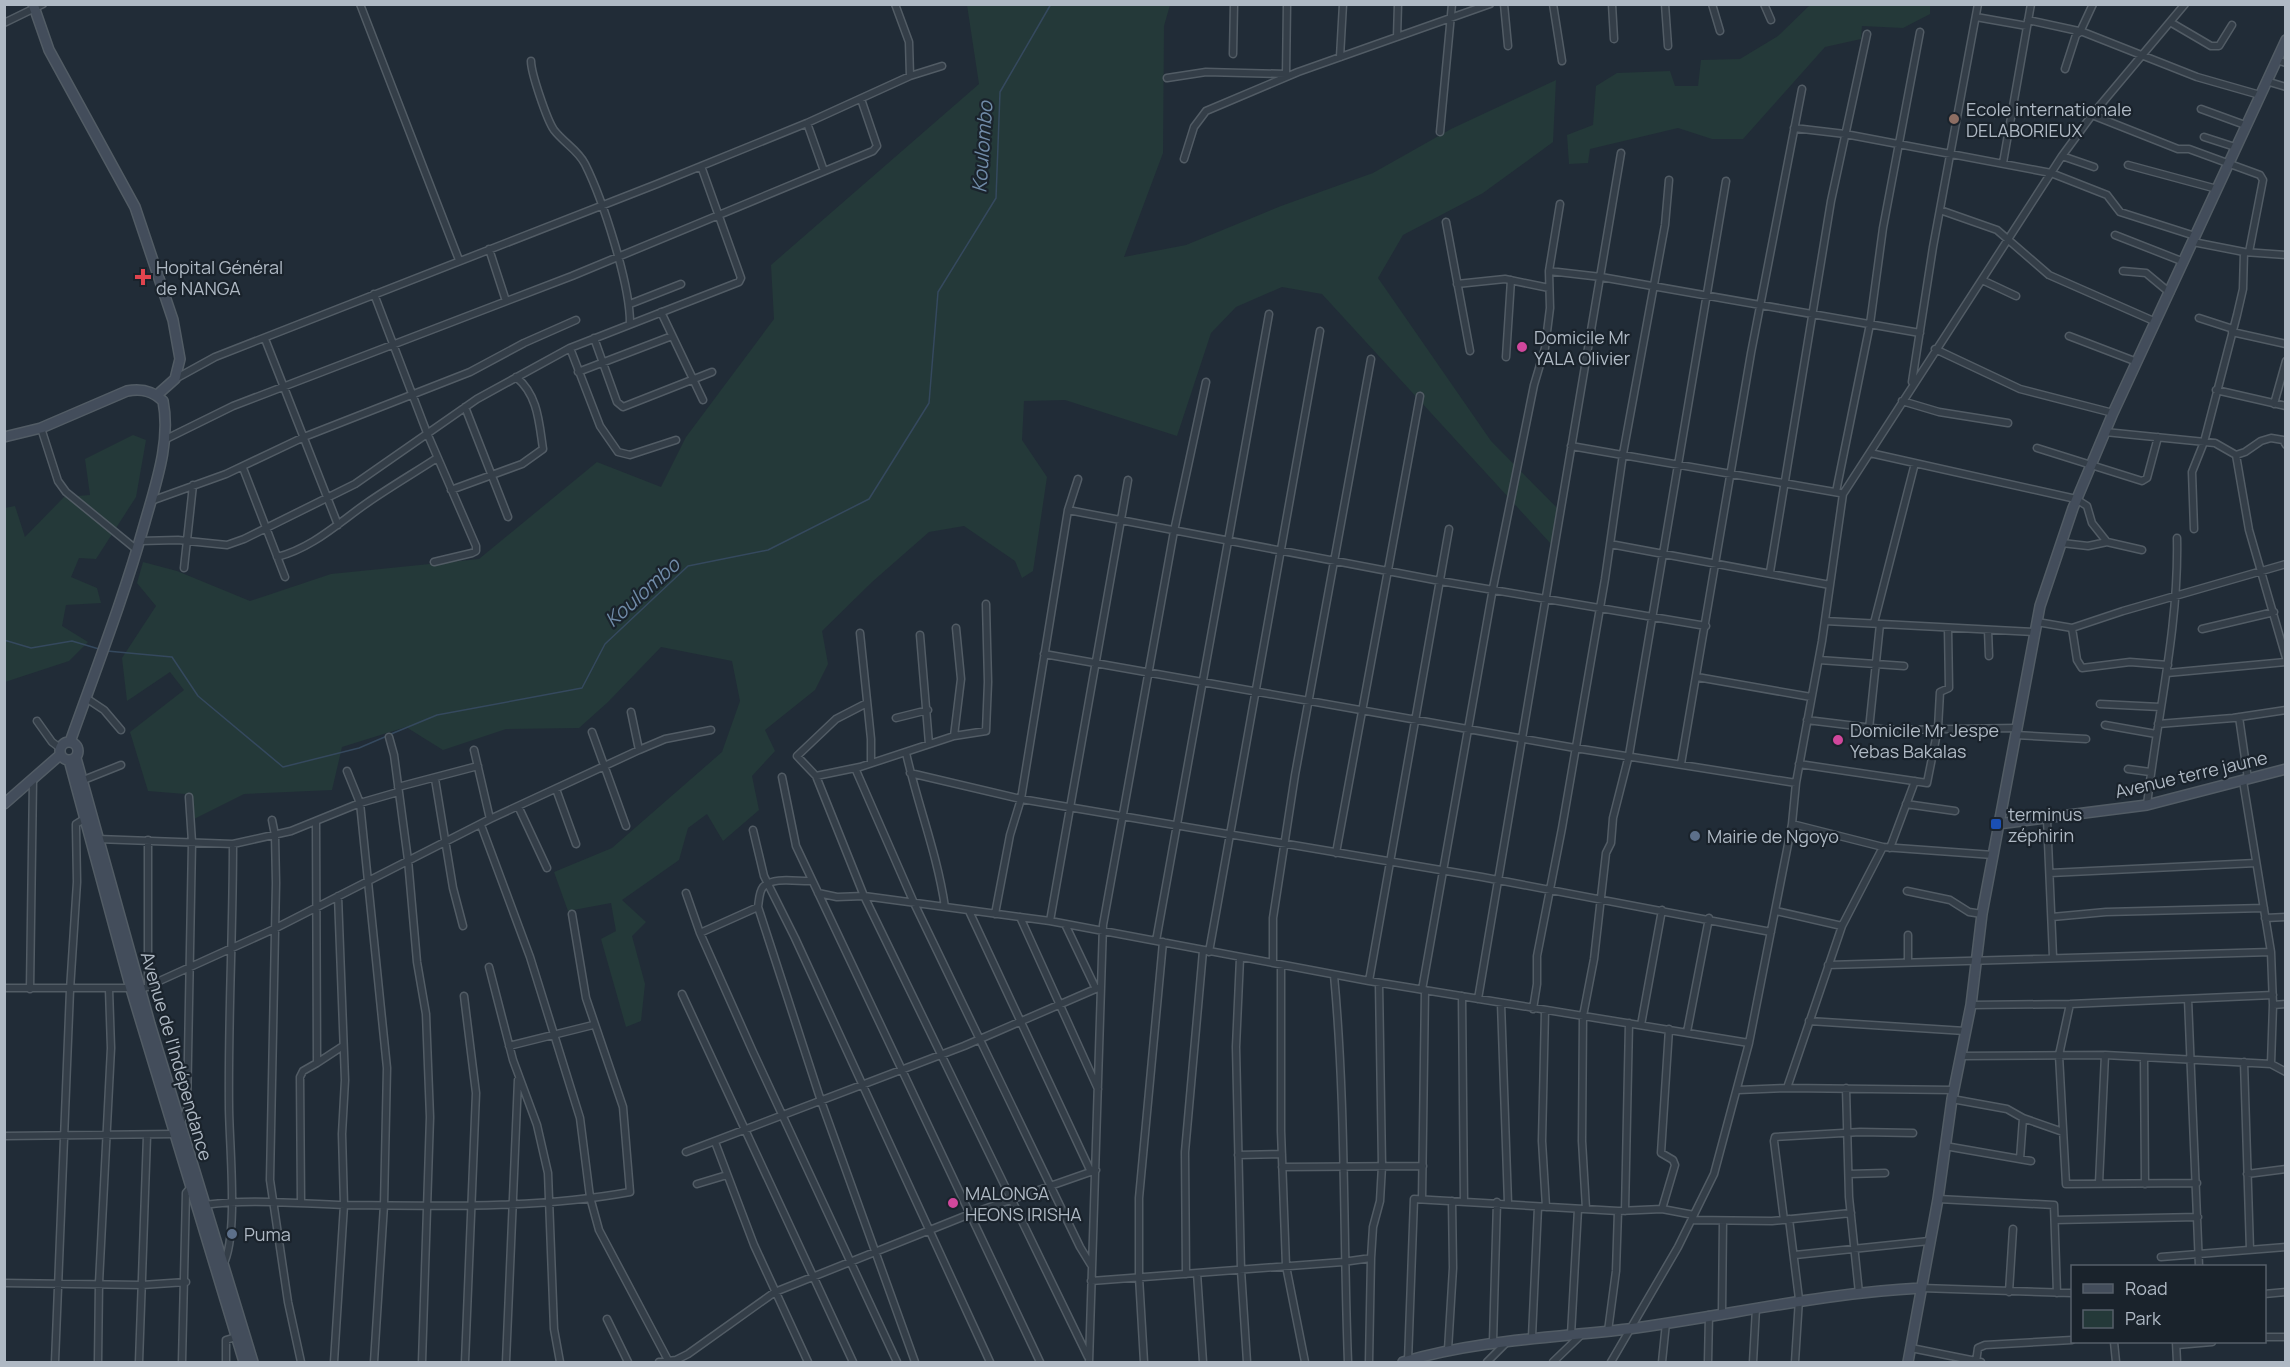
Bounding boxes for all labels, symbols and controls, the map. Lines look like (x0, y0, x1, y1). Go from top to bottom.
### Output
place label: Ecole internationale DELABORIEUX (1966, 97, 2132, 142)
water label: Koulombo (965, 99, 999, 194)
marker: Ecole internationale DELABORIEUX (1947, 112, 1961, 126)
place label: Hopital Général de NANGA (156, 255, 283, 300)
marker: Hopital Général de NANGA (134, 268, 152, 286)
place label: Domicile Mr YALA Olivier (1534, 325, 1631, 370)
marker: Domicile Mr YALA Olivier (1515, 340, 1529, 354)
water label: Koulombo (599, 550, 686, 633)
place label: Domicile Mr Jespe Yebas Bakalas (1850, 718, 1999, 763)
marker: Domicile Mr Jespe Yebas Bakalas (1831, 733, 1845, 747)
street label: Avenue terre jaune (2112, 745, 2270, 803)
place label: terminus zéphirin (2008, 802, 2082, 847)
marker: terminus zéphirin (1989, 817, 2003, 831)
place label: Mairie de Ngoyo (1707, 824, 1839, 848)
marker: Mairie de Ngoyo (1688, 829, 1702, 843)
street label: Avenue de l'Indépendance (136, 949, 218, 1163)
place label: MALONGA HEONS IRISHA (965, 1181, 1082, 1226)
marker: MALONGA HEONS IRISHA (946, 1196, 960, 1210)
place label: Puma (244, 1222, 291, 1246)
marker: Puma (225, 1227, 239, 1241)
legend (2071, 1265, 2266, 1343)
text: Road (2125, 1276, 2168, 1300)
text: Park (2125, 1306, 2162, 1330)

